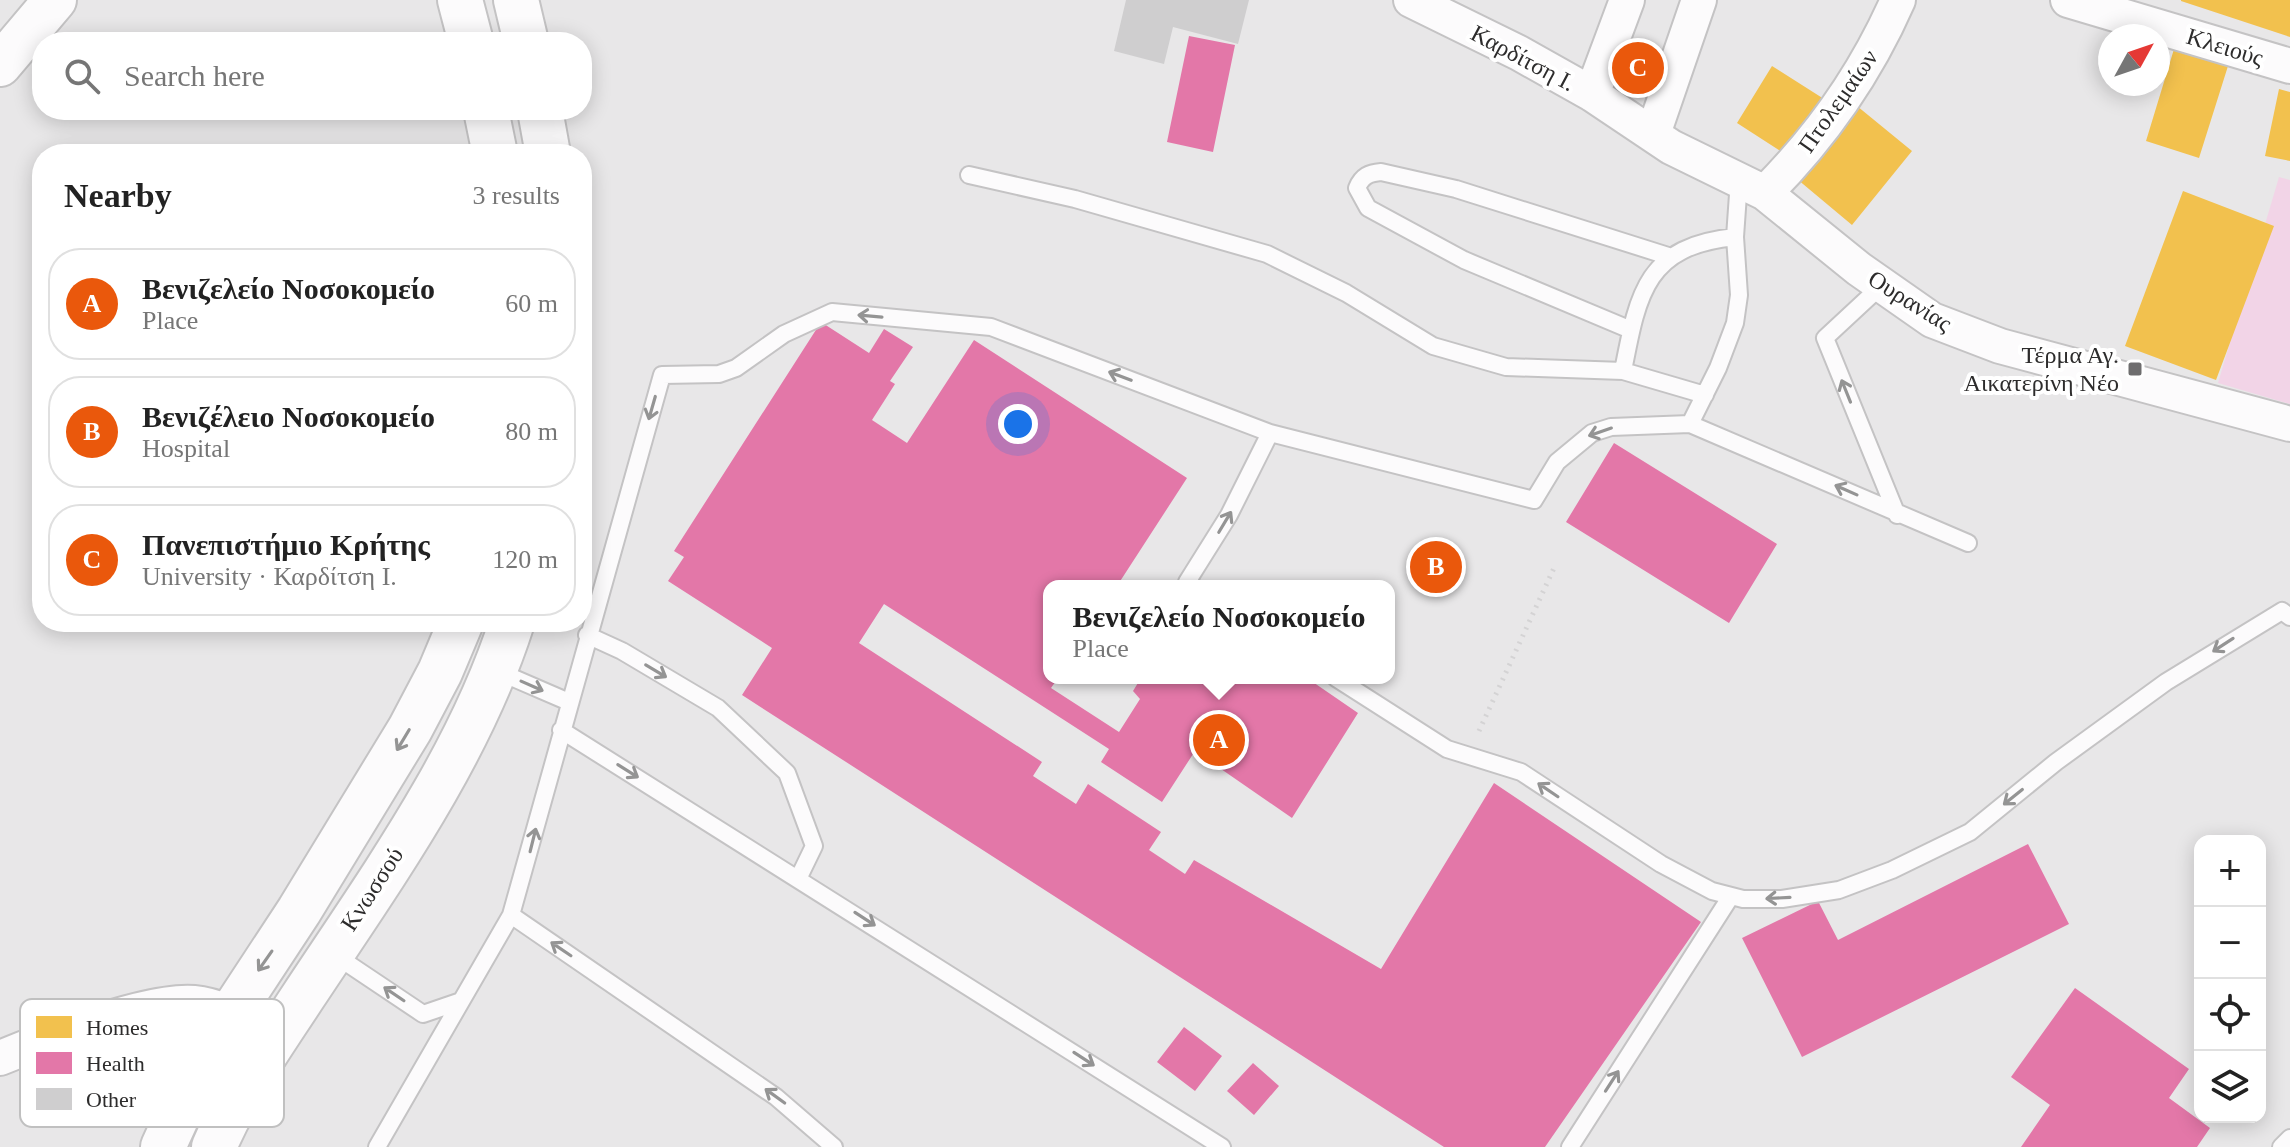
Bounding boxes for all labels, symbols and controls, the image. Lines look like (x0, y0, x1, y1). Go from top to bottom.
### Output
street label: Καρδίτση Ι. (1467, 20, 1579, 96)
street label: Κλειούς (2183, 23, 2267, 71)
north arrow (2098, 24, 2170, 96)
search box (32, 32, 592, 120)
pin: C (1612, 38, 1664, 98)
street label: Πτολεμαίων (1793, 45, 1883, 157)
icon: search (60, 54, 104, 98)
text: Search here (124, 59, 265, 92)
text: Nearby (64, 177, 172, 214)
text: 3 results (473, 181, 560, 210)
street label: Ουρανίας (1864, 265, 1957, 337)
text: Βενιζελείο Νοσοκομείο (142, 272, 435, 305)
text: A (83, 289, 101, 318)
text: 60 m (505, 289, 558, 318)
text: Place (142, 306, 198, 335)
one-way arrow (857, 308, 884, 323)
place label: Τέρμα Αγ. Αικατερίνη Νέο (1964, 342, 2119, 396)
marker: Τέρμα Αγ. Αικατερίνη Νέο (2126, 360, 2144, 378)
one-way arrow (1108, 368, 1133, 382)
one-way arrow (1838, 379, 1853, 404)
one-way arrow (644, 395, 659, 421)
text: Βενιζέλειο Νοσοκομείο (142, 400, 435, 433)
your location (998, 404, 1038, 444)
text: B (83, 417, 101, 446)
text: 80 m (505, 417, 558, 446)
one-way arrow (1588, 425, 1613, 440)
text: Hospital (142, 434, 230, 463)
one-way arrow (1834, 482, 1858, 497)
one-way arrow (1218, 510, 1233, 534)
text: Πανεπιστήμιο Κρήτης (142, 528, 430, 561)
pin: B (1410, 537, 1462, 597)
text: C (83, 545, 101, 574)
text: 120 m (492, 545, 558, 574)
text: University · Καρδίτση Ι. (142, 562, 397, 591)
popup (1043, 580, 1395, 684)
text: Βενιζελείο Νοσοκομείο (1073, 600, 1366, 633)
text: Place (1073, 634, 1129, 663)
one-way arrow (2212, 638, 2235, 654)
one-way arrow (644, 663, 667, 679)
one-way arrow (519, 680, 544, 695)
pin: A (1193, 710, 1245, 770)
one-way arrow (395, 728, 411, 751)
one-way arrow (616, 763, 639, 779)
one-way arrow (1537, 781, 1560, 797)
one-way arrow (2002, 788, 2023, 806)
one-way arrow (527, 828, 542, 854)
map controls (2194, 835, 2266, 1123)
button: + (2194, 835, 2266, 907)
street label: Κνωσσού (336, 843, 408, 935)
one-way arrow (1765, 891, 1792, 906)
button: − (2194, 907, 2266, 979)
one-way arrow (853, 911, 876, 927)
one-way arrow (550, 941, 572, 957)
one-way arrow (257, 949, 273, 971)
button: locate (2194, 979, 2266, 1051)
one-way arrow (384, 986, 406, 1003)
legend (20, 999, 284, 1127)
text: Homes (86, 1015, 148, 1040)
text: Health (86, 1051, 145, 1076)
one-way arrow (1072, 1051, 1095, 1067)
button: layers (2194, 1051, 2266, 1123)
one-way arrow (1603, 1071, 1620, 1093)
text: Other (86, 1087, 137, 1112)
one-way arrow (764, 1088, 786, 1105)

